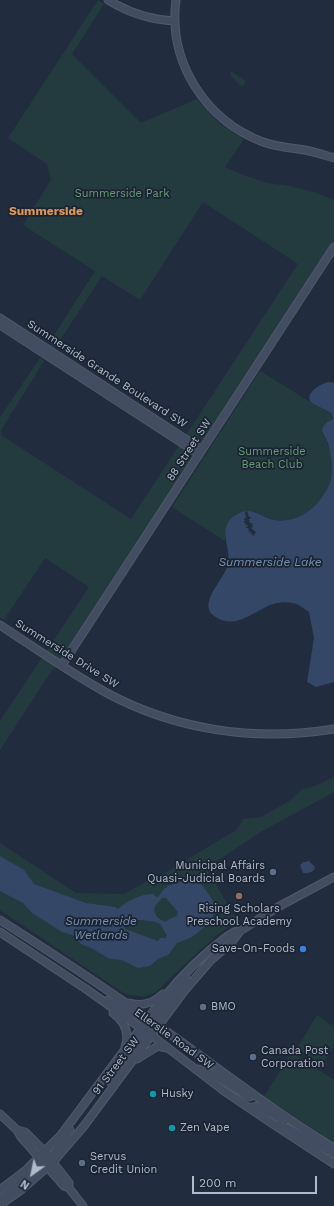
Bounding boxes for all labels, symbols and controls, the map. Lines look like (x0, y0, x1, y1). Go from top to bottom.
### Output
park label: Summerside Park (75, 187, 169, 201)
district label: Summerside (9, 204, 83, 218)
street label: Summerside Grande Boulevard SW (25, 317, 189, 431)
street label: 88 Street SW (164, 416, 214, 484)
park label: Summerside Beach Club (238, 445, 306, 471)
water label: Summerside Lake (218, 555, 322, 569)
street label: Summerside Drive SW (13, 617, 121, 691)
place label: Municipal Affairs Quasi-Judicial Boards (147, 859, 265, 885)
marker: Municipal Affairs Quasi-Judicial Boards (268, 867, 278, 877)
marker: Rising Scholars Preschool Academy (234, 891, 244, 901)
place label: Rising Scholars Preschool Academy (186, 902, 292, 928)
water label: Summerside Wetlands (65, 914, 137, 942)
place label: Save-On-Foods (212, 942, 295, 956)
marker: Save-On-Foods (298, 944, 308, 954)
place label: BMO (211, 1000, 236, 1014)
marker: BMO (198, 1002, 208, 1012)
street label: Ellerslie Road SW (132, 1006, 216, 1072)
street label: 91 Street SW (90, 1034, 142, 1098)
place label: Canada Post Corporation (261, 1044, 328, 1070)
marker: Canada Post Corporation (248, 1052, 258, 1062)
place label: Husky (161, 1087, 193, 1101)
marker: Husky (148, 1089, 158, 1099)
place label: Zen Vape (180, 1121, 230, 1135)
marker: Zen Vape (167, 1123, 177, 1133)
place label: Servus Credit Union (90, 1150, 157, 1176)
north arrow (12, 1154, 52, 1194)
marker: Servus Credit Union (77, 1158, 87, 1168)
scale bar (194, 1168, 319, 1194)
text: 200 m (199, 1176, 236, 1190)
text: N (18, 1177, 32, 1192)

